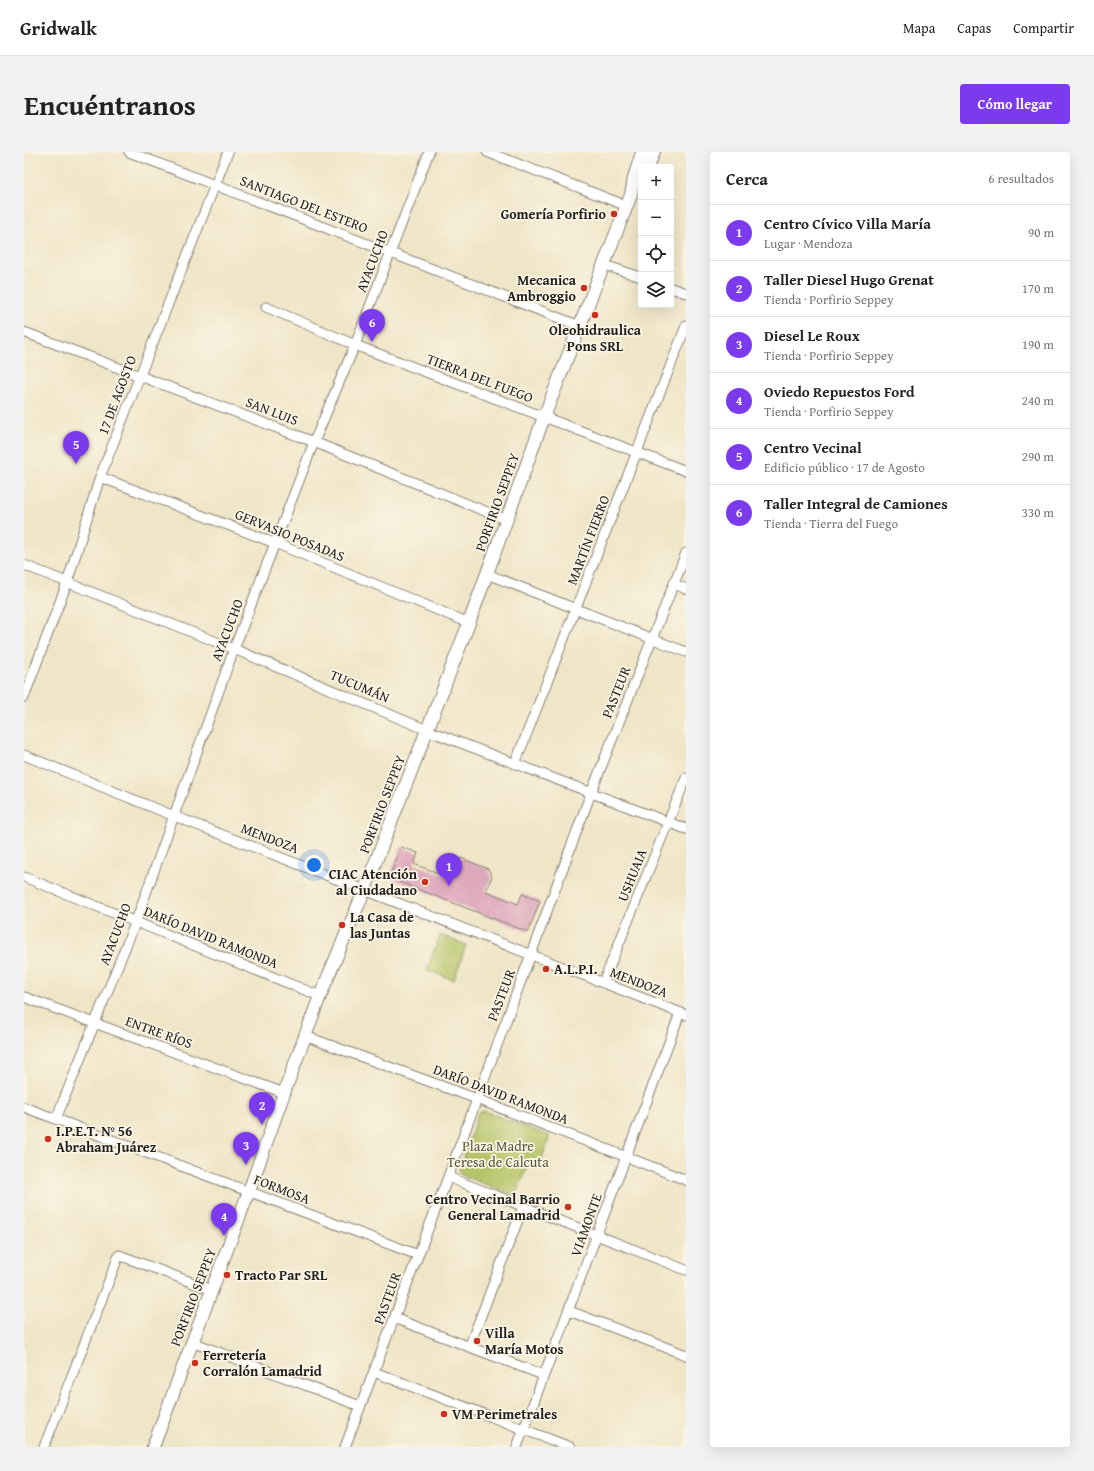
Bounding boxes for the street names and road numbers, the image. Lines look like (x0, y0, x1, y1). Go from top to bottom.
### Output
street label: SANTIAGO DEL ESTERO (237, 170, 371, 238)
street label: AYACUCHO (351, 227, 393, 295)
street label: TIERRA DEL FUEGO (424, 349, 536, 407)
street label: 17 DE AGOSTO (93, 352, 141, 438)
street label: SAN LUIS (243, 392, 301, 430)
street label: PORFIRIO SEPPEY (470, 449, 524, 554)
street label: MARTÍN FIERRO (562, 492, 614, 588)
street label: GERVASIO POSADAS (232, 504, 348, 566)
street label: AYACUCHO (206, 596, 248, 664)
street label: PASTEUR (597, 662, 636, 721)
street label: TUCUMÁN (327, 664, 393, 708)
street label: PORFIRIO SEPPEY (354, 751, 410, 856)
street label: MENDOZA (238, 818, 302, 858)
street label: USHUAIA (612, 845, 652, 904)
street label: AYACUCHO (94, 900, 136, 968)
street label: DARÍO DAVID RAMONDA (141, 901, 282, 973)
street label: MENDOZA (607, 962, 671, 1002)
street label: PASTEUR (482, 965, 520, 1024)
street label: ENTRE RÍOS (123, 1011, 195, 1053)
street label: DARÍO DAVID RAMONDA (430, 1059, 572, 1129)
street label: FORMOSA (251, 1169, 313, 1209)
street label: VIAMONTE (565, 1191, 607, 1259)
street label: PORFIRIO SEPPEY (165, 1244, 221, 1349)
street label: PASTEUR (368, 1268, 406, 1327)

